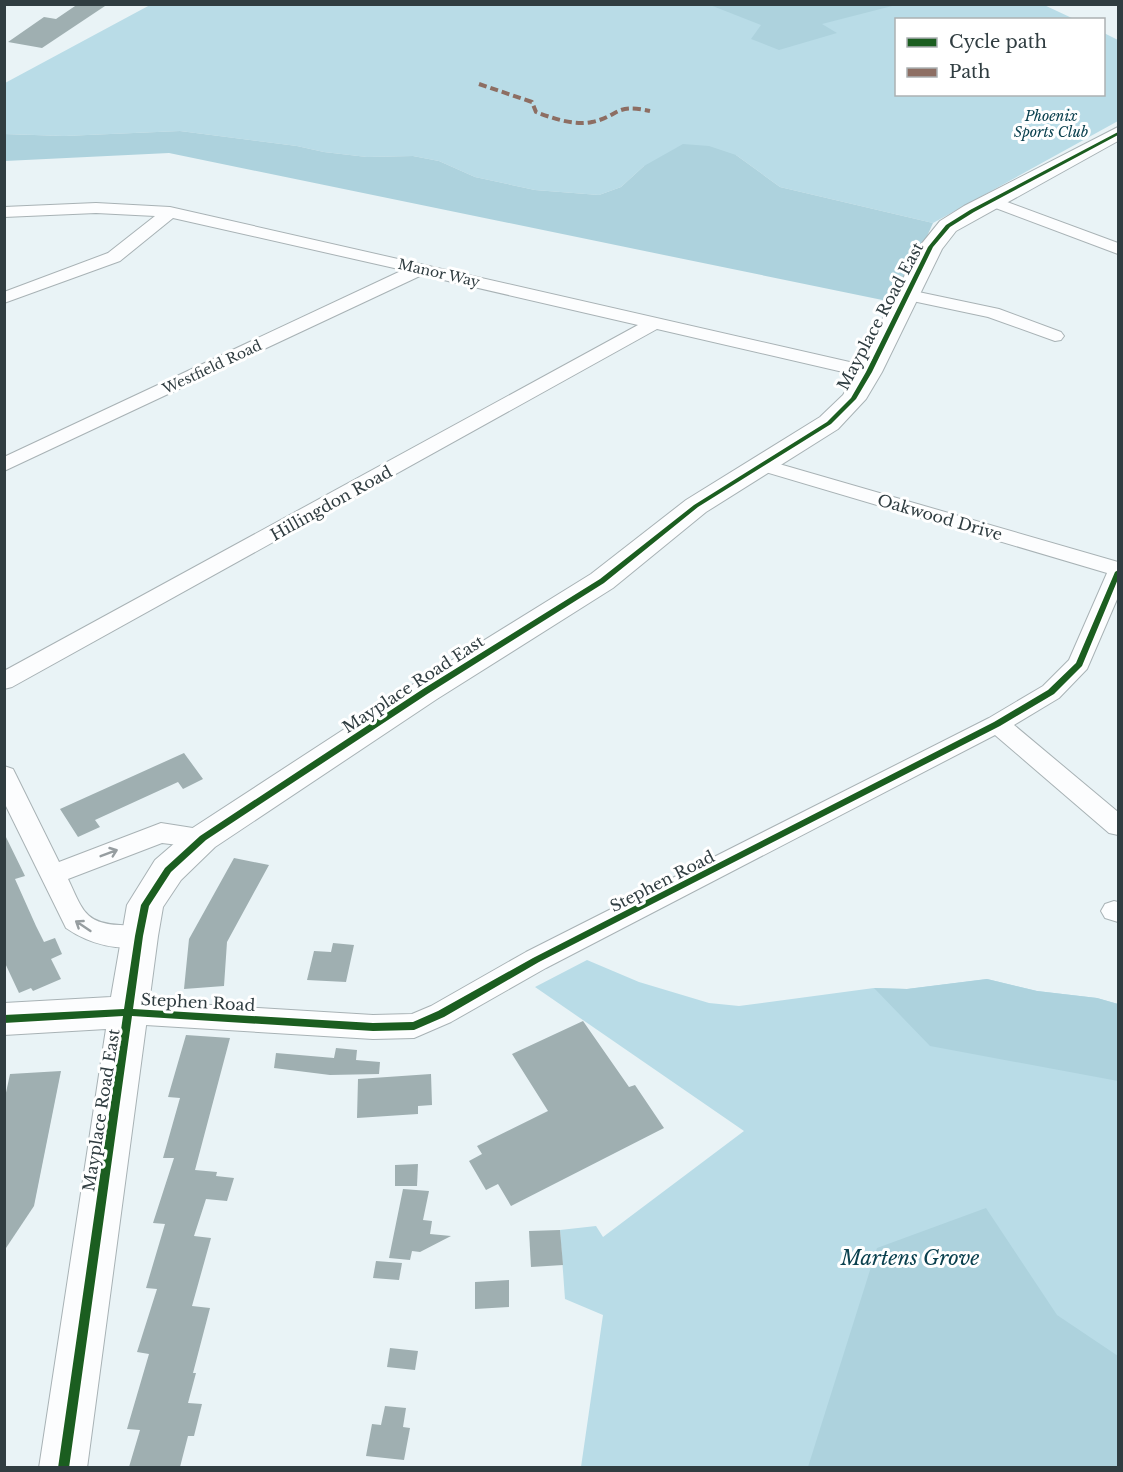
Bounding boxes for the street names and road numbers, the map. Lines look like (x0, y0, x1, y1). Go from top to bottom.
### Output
street label: Mayplace Road East (833, 239, 927, 393)
street label: Manor Way (396, 255, 482, 291)
street label: Westfield Road (159, 336, 265, 398)
street label: Hillingdon Road (267, 461, 396, 545)
street label: Oakwood Drive (875, 490, 1005, 544)
street label: Mayplace Road East (339, 631, 487, 737)
street label: Stephen Road (606, 846, 718, 916)
street label: Stephen Road (140, 989, 256, 1015)
street label: Mayplace Road East (78, 1027, 124, 1193)

